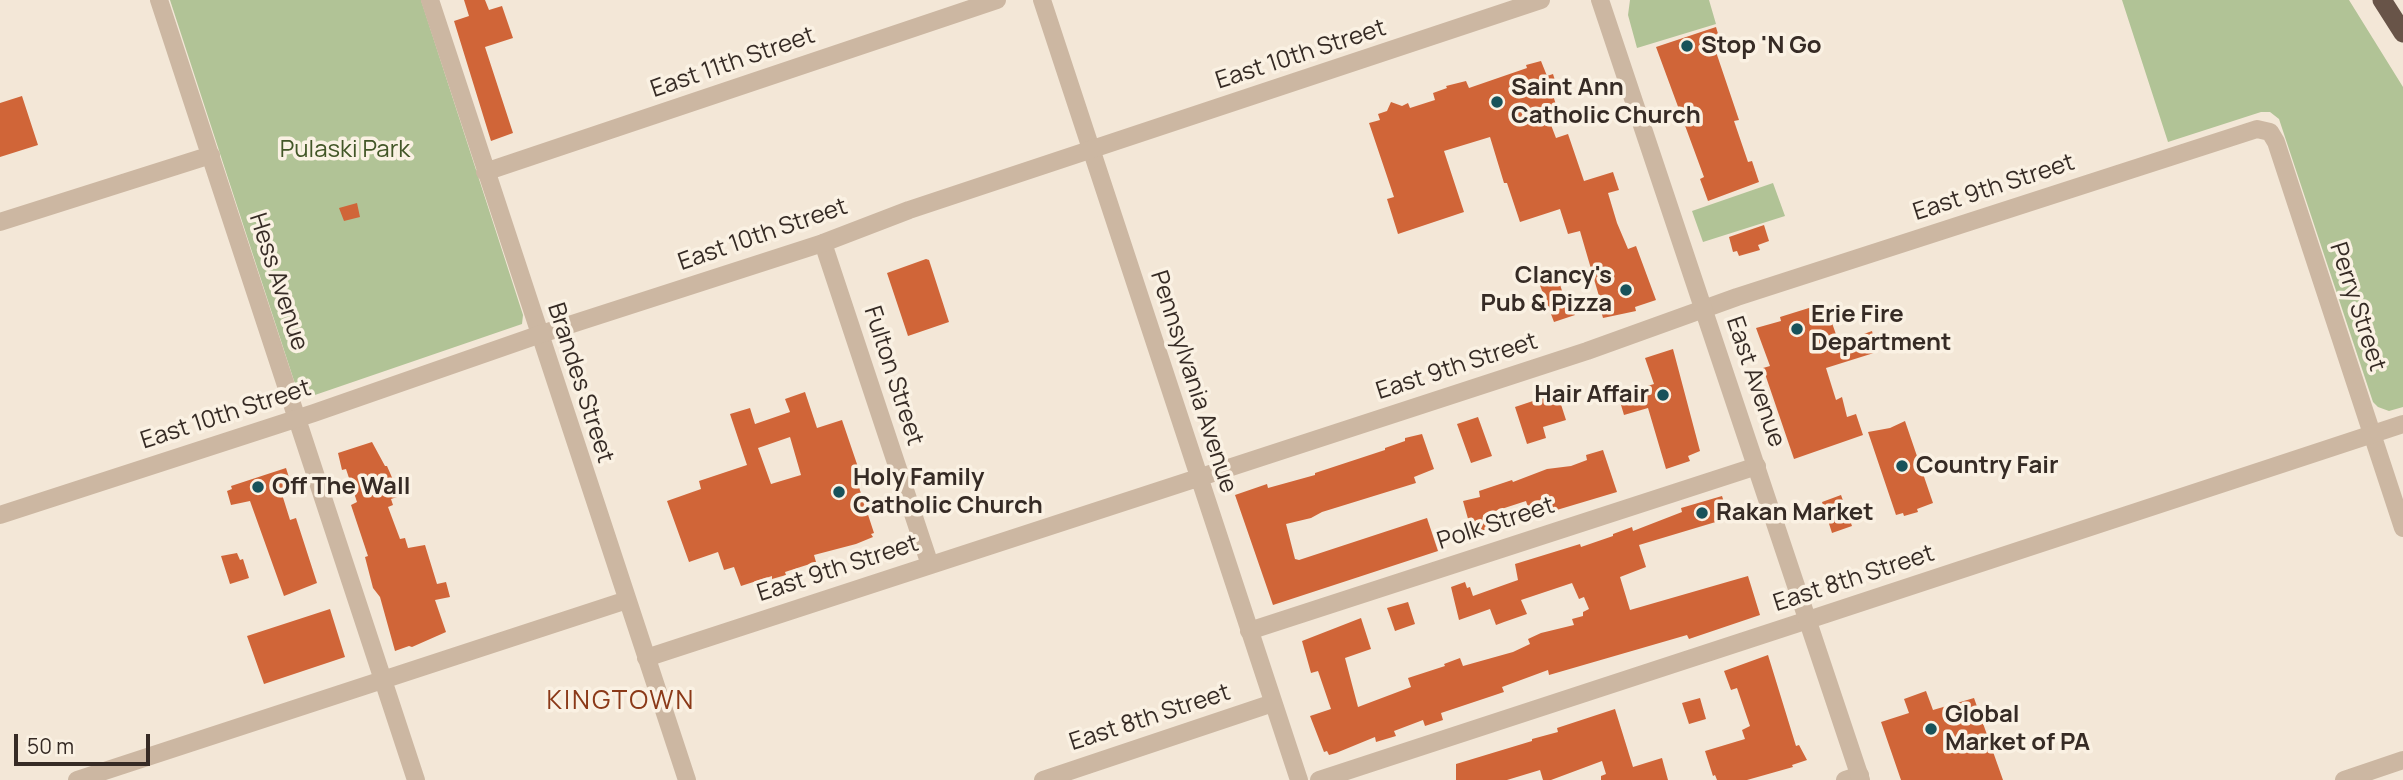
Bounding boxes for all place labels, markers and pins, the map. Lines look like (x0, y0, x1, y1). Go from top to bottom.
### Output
place label: Stop 'N Go (1701, 32, 1822, 60)
marker: Stop 'N Go (1679, 38, 1695, 54)
place label: Saint Ann Catholic Church (1511, 74, 1701, 130)
marker: Saint Ann Catholic Church (1489, 94, 1505, 110)
place label: Clancy's Pub & Pizza (1480, 262, 1612, 318)
marker: Clancy's Pub & Pizza (1618, 282, 1634, 298)
place label: Erie Fire Department (1811, 301, 1951, 357)
marker: Erie Fire Department (1789, 321, 1805, 337)
place label: Hair Affair (1534, 381, 1649, 409)
marker: Hair Affair (1655, 387, 1671, 403)
place label: Country Fair (1916, 452, 2059, 480)
marker: Country Fair (1894, 458, 1910, 474)
place label: Holy Family Catholic Church (853, 464, 1043, 520)
place label: Off The Wall (272, 473, 410, 501)
marker: Off The Wall (250, 479, 266, 495)
marker: Holy Family Catholic Church (831, 484, 847, 500)
place label: Rakan Market (1716, 499, 1874, 527)
marker: Rakan Market (1694, 505, 1710, 521)
place label: Global Market of PA (1945, 701, 2090, 757)
marker: Global Market of PA (1923, 721, 1939, 737)

